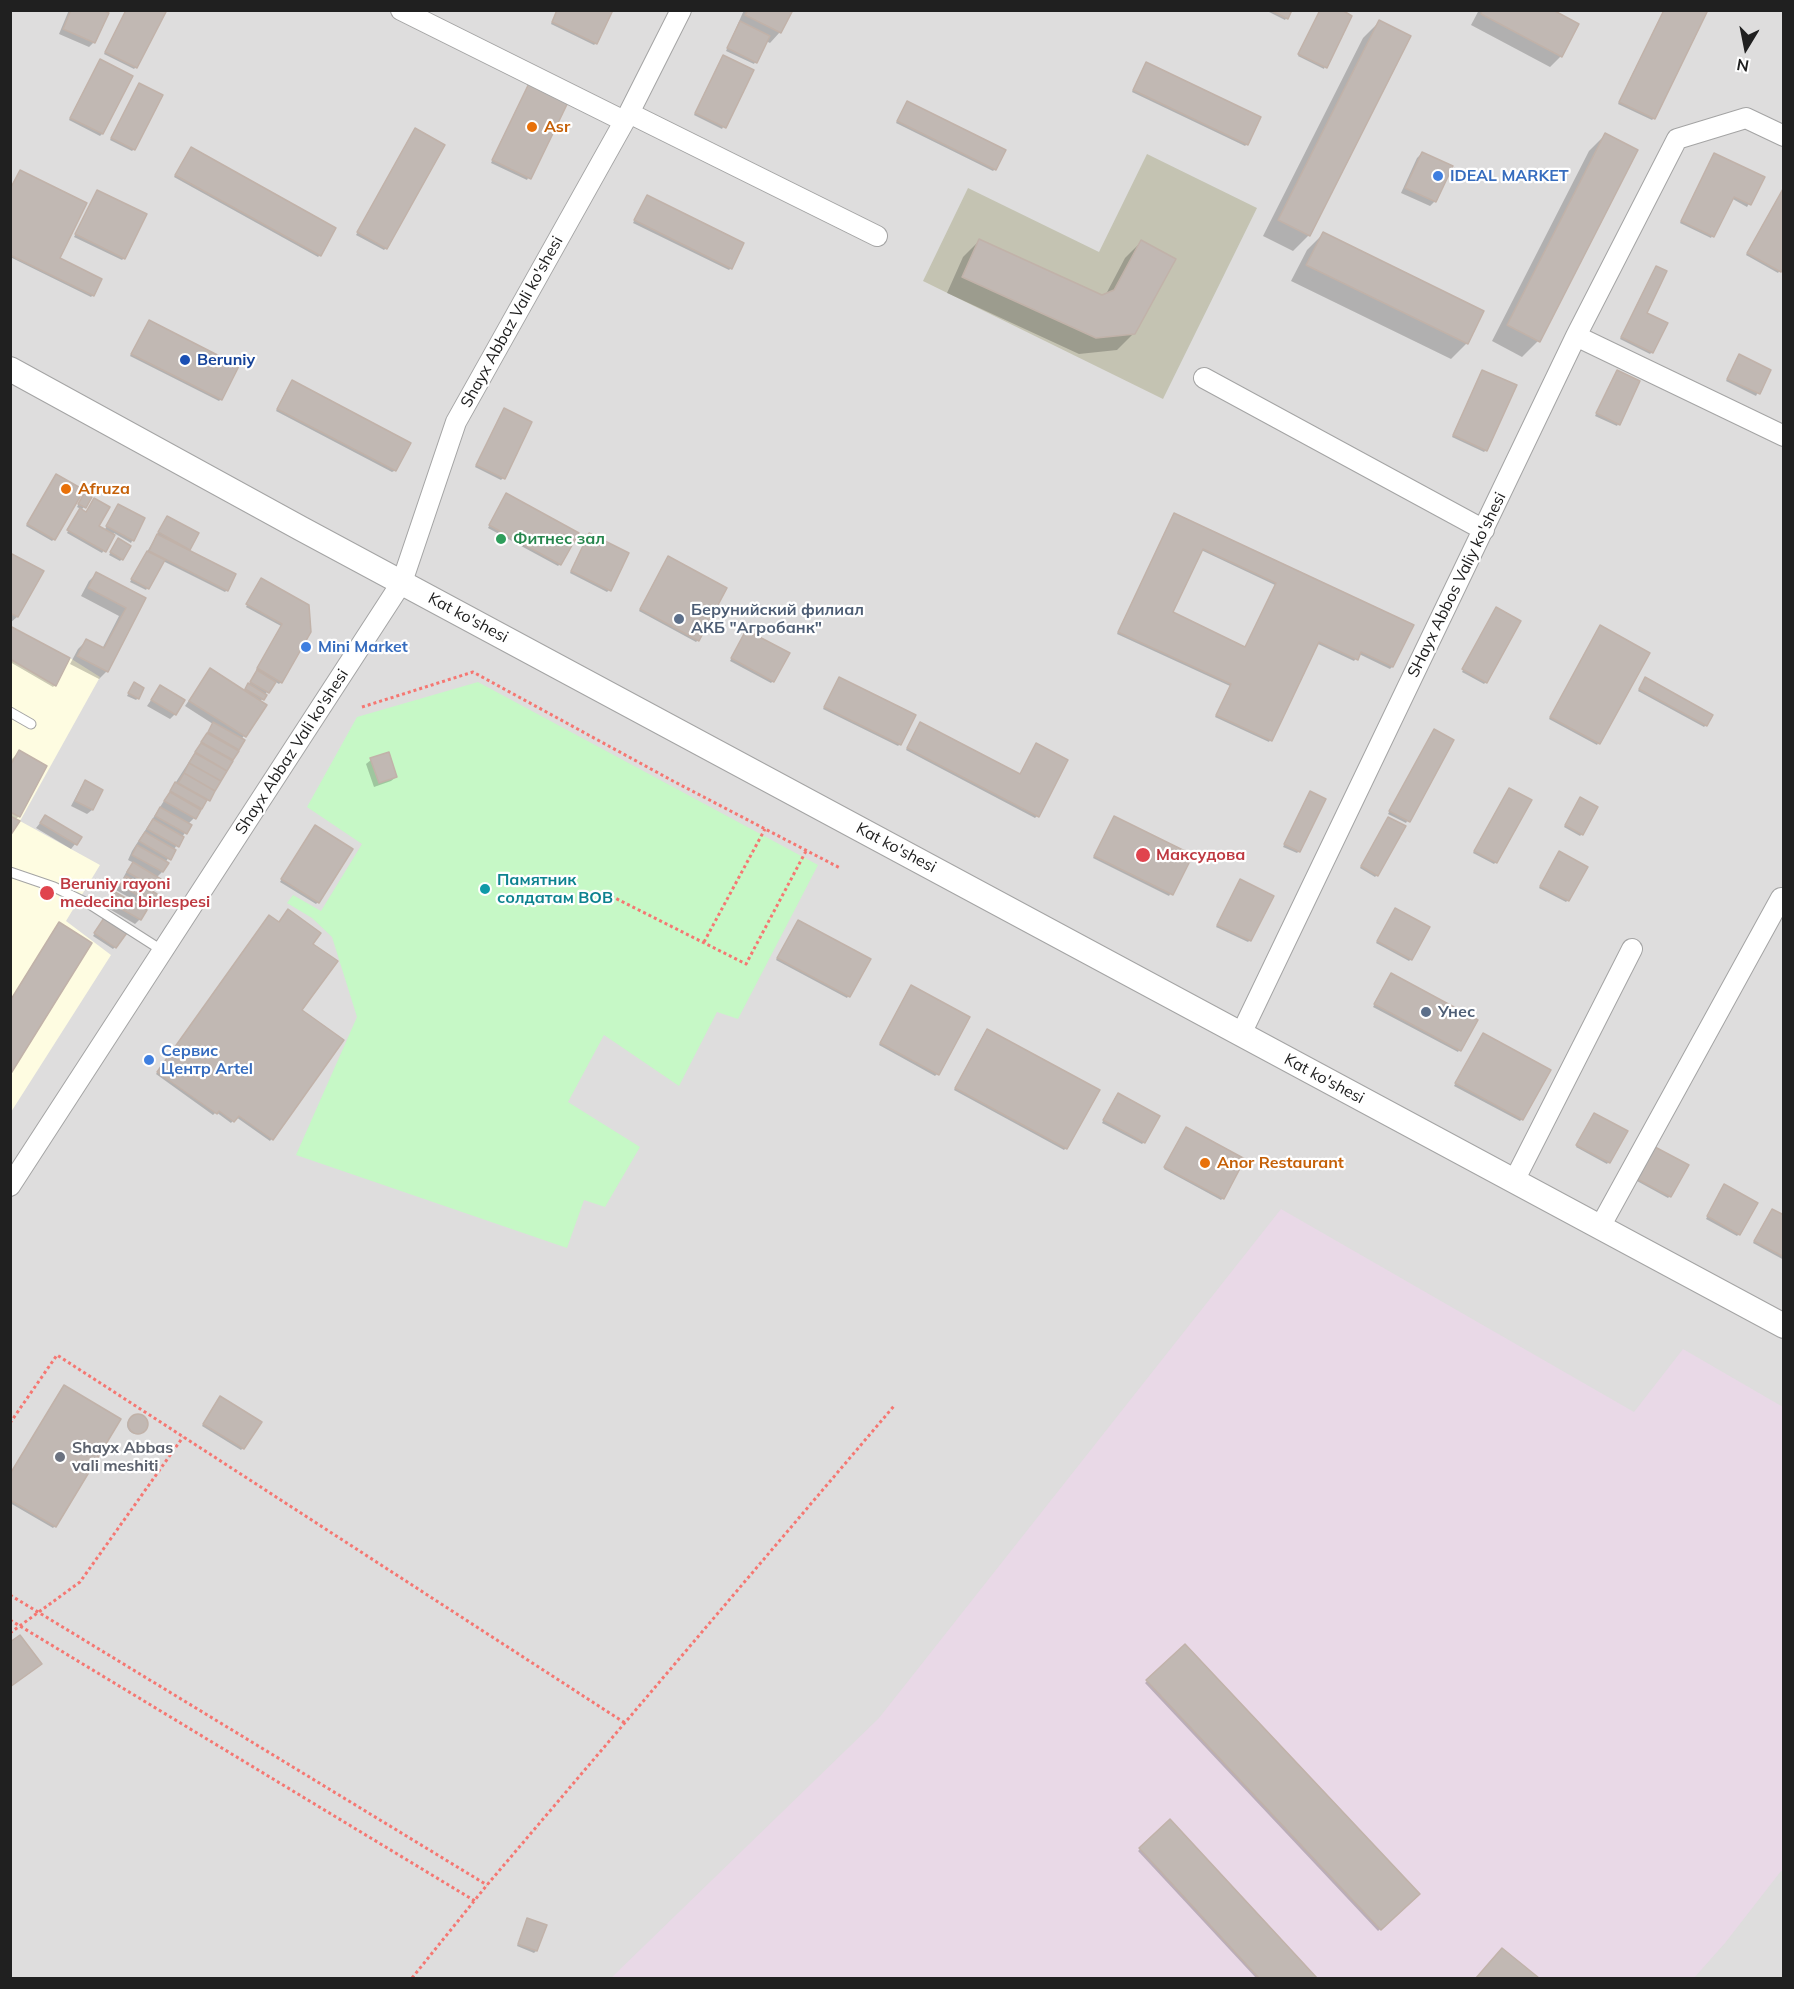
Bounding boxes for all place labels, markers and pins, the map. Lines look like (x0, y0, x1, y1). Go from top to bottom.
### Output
place label: Asr (544, 117, 570, 137)
marker: Asr (525, 120, 539, 134)
place label: IDEAL MARKET (1450, 166, 1569, 186)
marker: IDEAL MARKET (1431, 169, 1445, 183)
place label: Beruniy (197, 350, 255, 370)
marker: Beruniy (178, 353, 192, 367)
place label: Afruza (78, 479, 130, 499)
marker: Afruza (59, 482, 73, 496)
place label: Фитнес зал (513, 529, 605, 549)
marker: Фитнес зал (494, 532, 508, 546)
place label: Берунийский филиал АКБ "Агробанк" (691, 600, 864, 638)
marker: Берунийский филиал АКБ "Агробанк" (672, 612, 686, 626)
place label: Mini Market (318, 637, 408, 657)
marker: Mini Market (299, 640, 313, 654)
place label: Максудова (1156, 845, 1245, 865)
marker: Максудова (1134, 846, 1152, 864)
place label: Памятник солдатам ВОВ (497, 870, 613, 908)
place label: Beruniy rayoni medecina birlespesi (60, 874, 210, 912)
marker: Памятник солдатам ВОВ (478, 882, 492, 896)
marker: Beruniy rayoni medecina birlespesi (38, 884, 56, 902)
place label: Унес (1438, 1002, 1475, 1022)
marker: Унес (1419, 1005, 1433, 1019)
place label: Сервис Центр Artel (161, 1041, 253, 1079)
marker: Сервис Центр Artel (142, 1053, 156, 1067)
place label: Anor Restaurant (1217, 1153, 1344, 1173)
marker: Anor Restaurant (1198, 1156, 1212, 1170)
place label: Shayx Abbas vali meshiti (72, 1438, 173, 1476)
marker: Shayx Abbas vali meshiti (53, 1450, 67, 1464)

